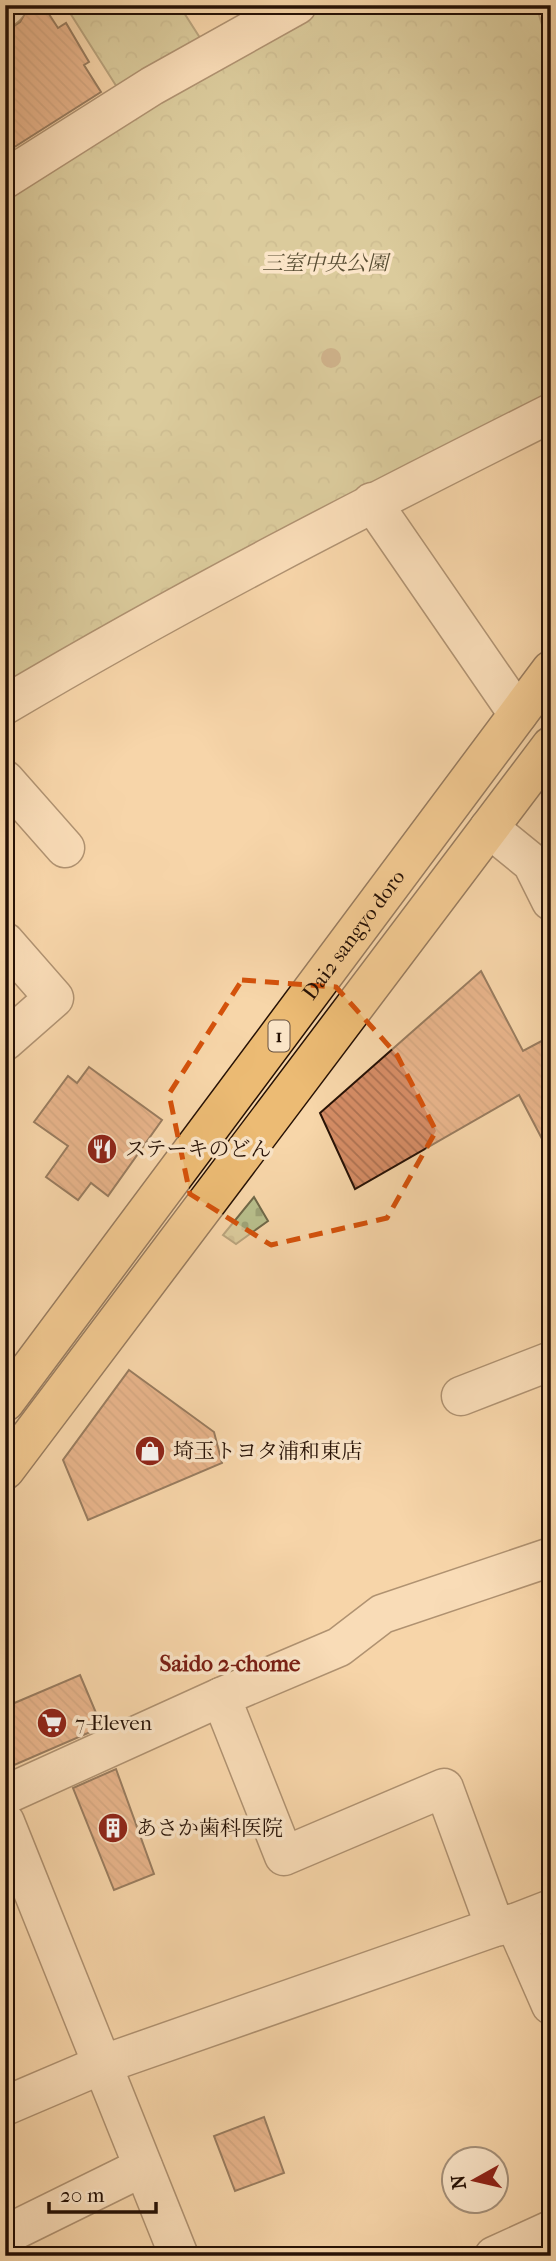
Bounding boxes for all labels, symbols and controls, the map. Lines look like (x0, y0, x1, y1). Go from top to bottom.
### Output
park label: 三室中央公園 (262, 251, 391, 275)
street label: Dai2 sangyo doro (297, 865, 410, 1004)
road number: 1 (268, 1020, 290, 1052)
restaurant icon: ステーキのどん (85, 1132, 119, 1166)
place label: ステーキのどん (125, 1137, 272, 1161)
shop icon: 埼玉トヨタ浦和東店 (133, 1434, 167, 1468)
place label: 埼玉トヨタ浦和東店 (173, 1439, 362, 1463)
district label: Saido 2-chome (160, 1650, 301, 1677)
supermarket icon: 7-Eleven (35, 1706, 69, 1740)
place label: 7-Eleven (75, 1711, 152, 1735)
building icon: あさか歯科医院 (96, 1811, 130, 1845)
place label: あさか歯科医院 (136, 1816, 283, 1840)
north arrow (440, 2146, 510, 2216)
scale bar (49, 2170, 156, 2214)
text: N (447, 2173, 471, 2191)
text: 20 m (60, 2183, 105, 2207)

